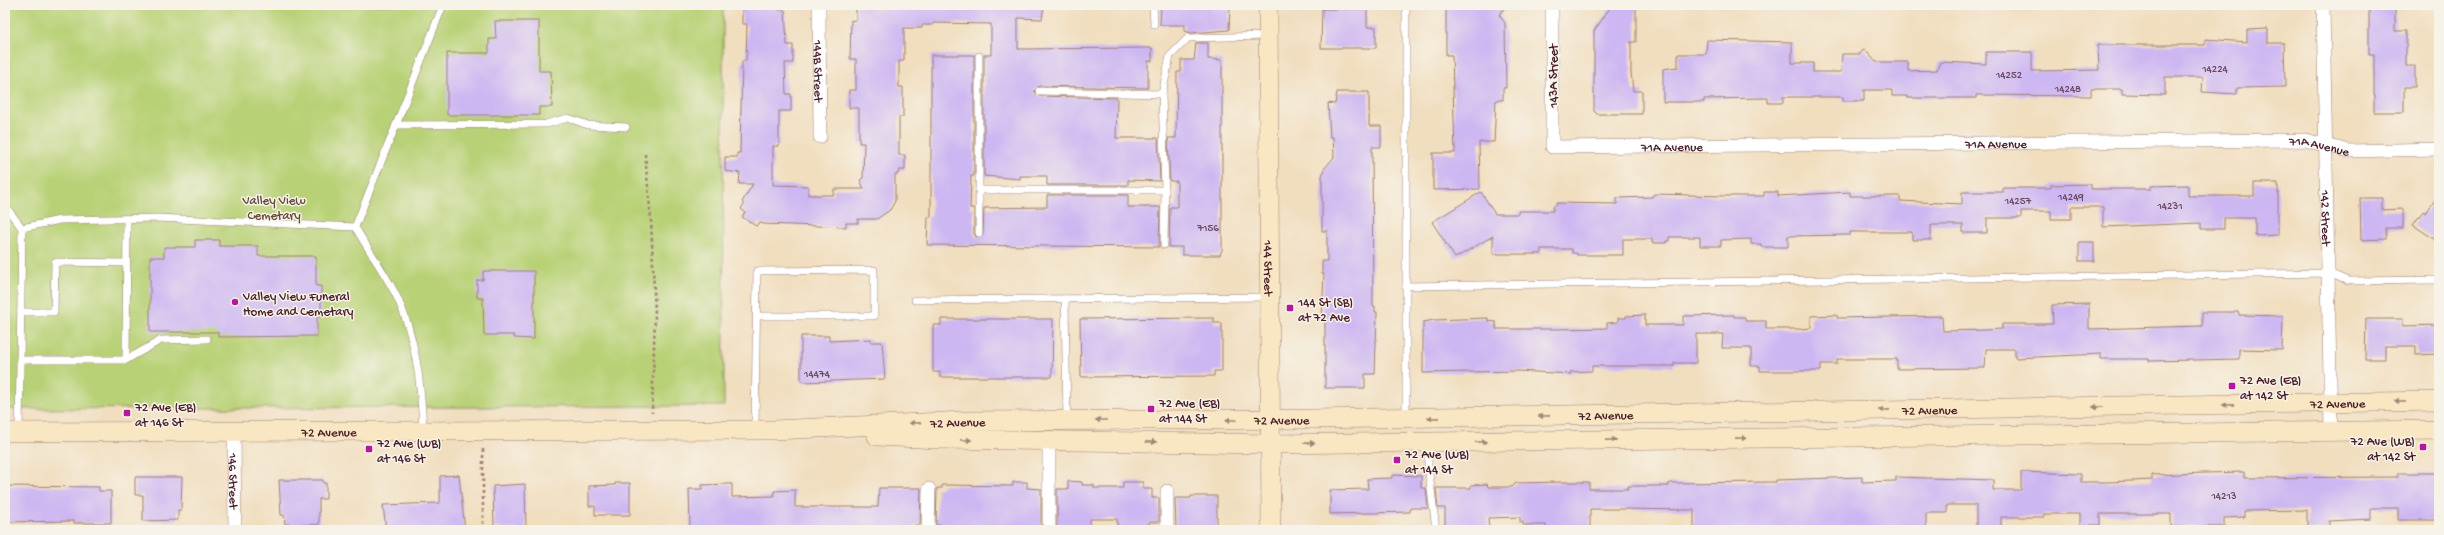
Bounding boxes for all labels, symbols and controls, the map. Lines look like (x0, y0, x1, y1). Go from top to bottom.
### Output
street label: 144B Street (809, 39, 825, 104)
street label: 143A Street (1547, 43, 1562, 109)
house number: 14224 (2201, 64, 2229, 76)
house number: 14252 (1995, 70, 2023, 82)
house number: 14248 (2054, 84, 2081, 96)
street label: 71A Avenue (2288, 135, 2351, 161)
street label: 71A Avenue (1964, 138, 2027, 153)
street label: 71A Avenue (1640, 141, 1703, 156)
street label: 142 Street (2316, 189, 2333, 248)
house number: 14249 (2057, 192, 2084, 204)
park label: Valley View Cemetary (241, 194, 306, 224)
house number: 14257 (2004, 196, 2032, 208)
house number: 14231 (2156, 201, 2183, 213)
house number: 7156 (1196, 223, 1219, 235)
street label: 144 Street (1259, 239, 1275, 297)
place label: Valley View Funeral Home and Cemetary (242, 290, 354, 320)
place label: 144 St (SB) at 72 Ave (1297, 296, 1353, 326)
marker: Valley View Funeral Home and Cemetary (230, 297, 240, 307)
marker: 144 St (SB) at 72 Ave (1285, 303, 1295, 313)
house number: 14474 (803, 369, 831, 381)
place label: 72 Ave (EB) at 142 St (2239, 374, 2302, 404)
marker: 72 Ave (EB) at 142 St (2227, 381, 2237, 391)
place label: 72 Ave (EB) at 144 St (1158, 397, 1221, 427)
street label: 72 Avenue (2309, 397, 2366, 413)
one-way arrow (2393, 398, 2406, 404)
place label: 72 Ave (EB) at 146 St (134, 401, 197, 431)
one-way arrow (2221, 402, 2234, 408)
marker: 72 Ave (EB) at 144 St (1146, 404, 1156, 414)
street label: 72 Avenue (1901, 404, 1958, 420)
one-way arrow (2091, 404, 2104, 410)
one-way arrow (1878, 407, 1890, 414)
marker: 72 Ave (EB) at 146 St (122, 408, 132, 418)
street label: 72 Avenue (1577, 409, 1634, 425)
one-way arrow (1537, 413, 1550, 419)
street label: 72 Avenue (1253, 414, 1310, 429)
one-way arrow (1427, 414, 1439, 421)
street label: 72 Avenue (929, 416, 986, 433)
one-way arrow (1094, 417, 1107, 423)
one-way arrow (1224, 417, 1237, 423)
one-way arrow (909, 420, 921, 427)
street label: 72 Avenue (300, 426, 357, 441)
one-way arrow (1735, 435, 1748, 441)
place label: 72 Ave (WB) at 142 St (2350, 435, 2417, 465)
place label: 72 Ave (WB) at 146 St (376, 437, 441, 467)
one-way arrow (960, 437, 973, 443)
one-way arrow (1605, 437, 1618, 443)
one-way arrow (1475, 438, 1487, 445)
one-way arrow (1145, 439, 1158, 445)
one-way arrow (1303, 440, 1316, 446)
marker: 72 Ave (WB) at 142 St (2418, 442, 2428, 452)
marker: 72 Ave (WB) at 146 St (364, 444, 374, 454)
place label: 72 Ave (WB) at 144 St (1404, 448, 1469, 478)
street label: 146 Street (224, 452, 240, 511)
marker: 72 Ave (WB) at 144 St (1392, 455, 1402, 465)
house number: 14213 (2210, 491, 2237, 503)

